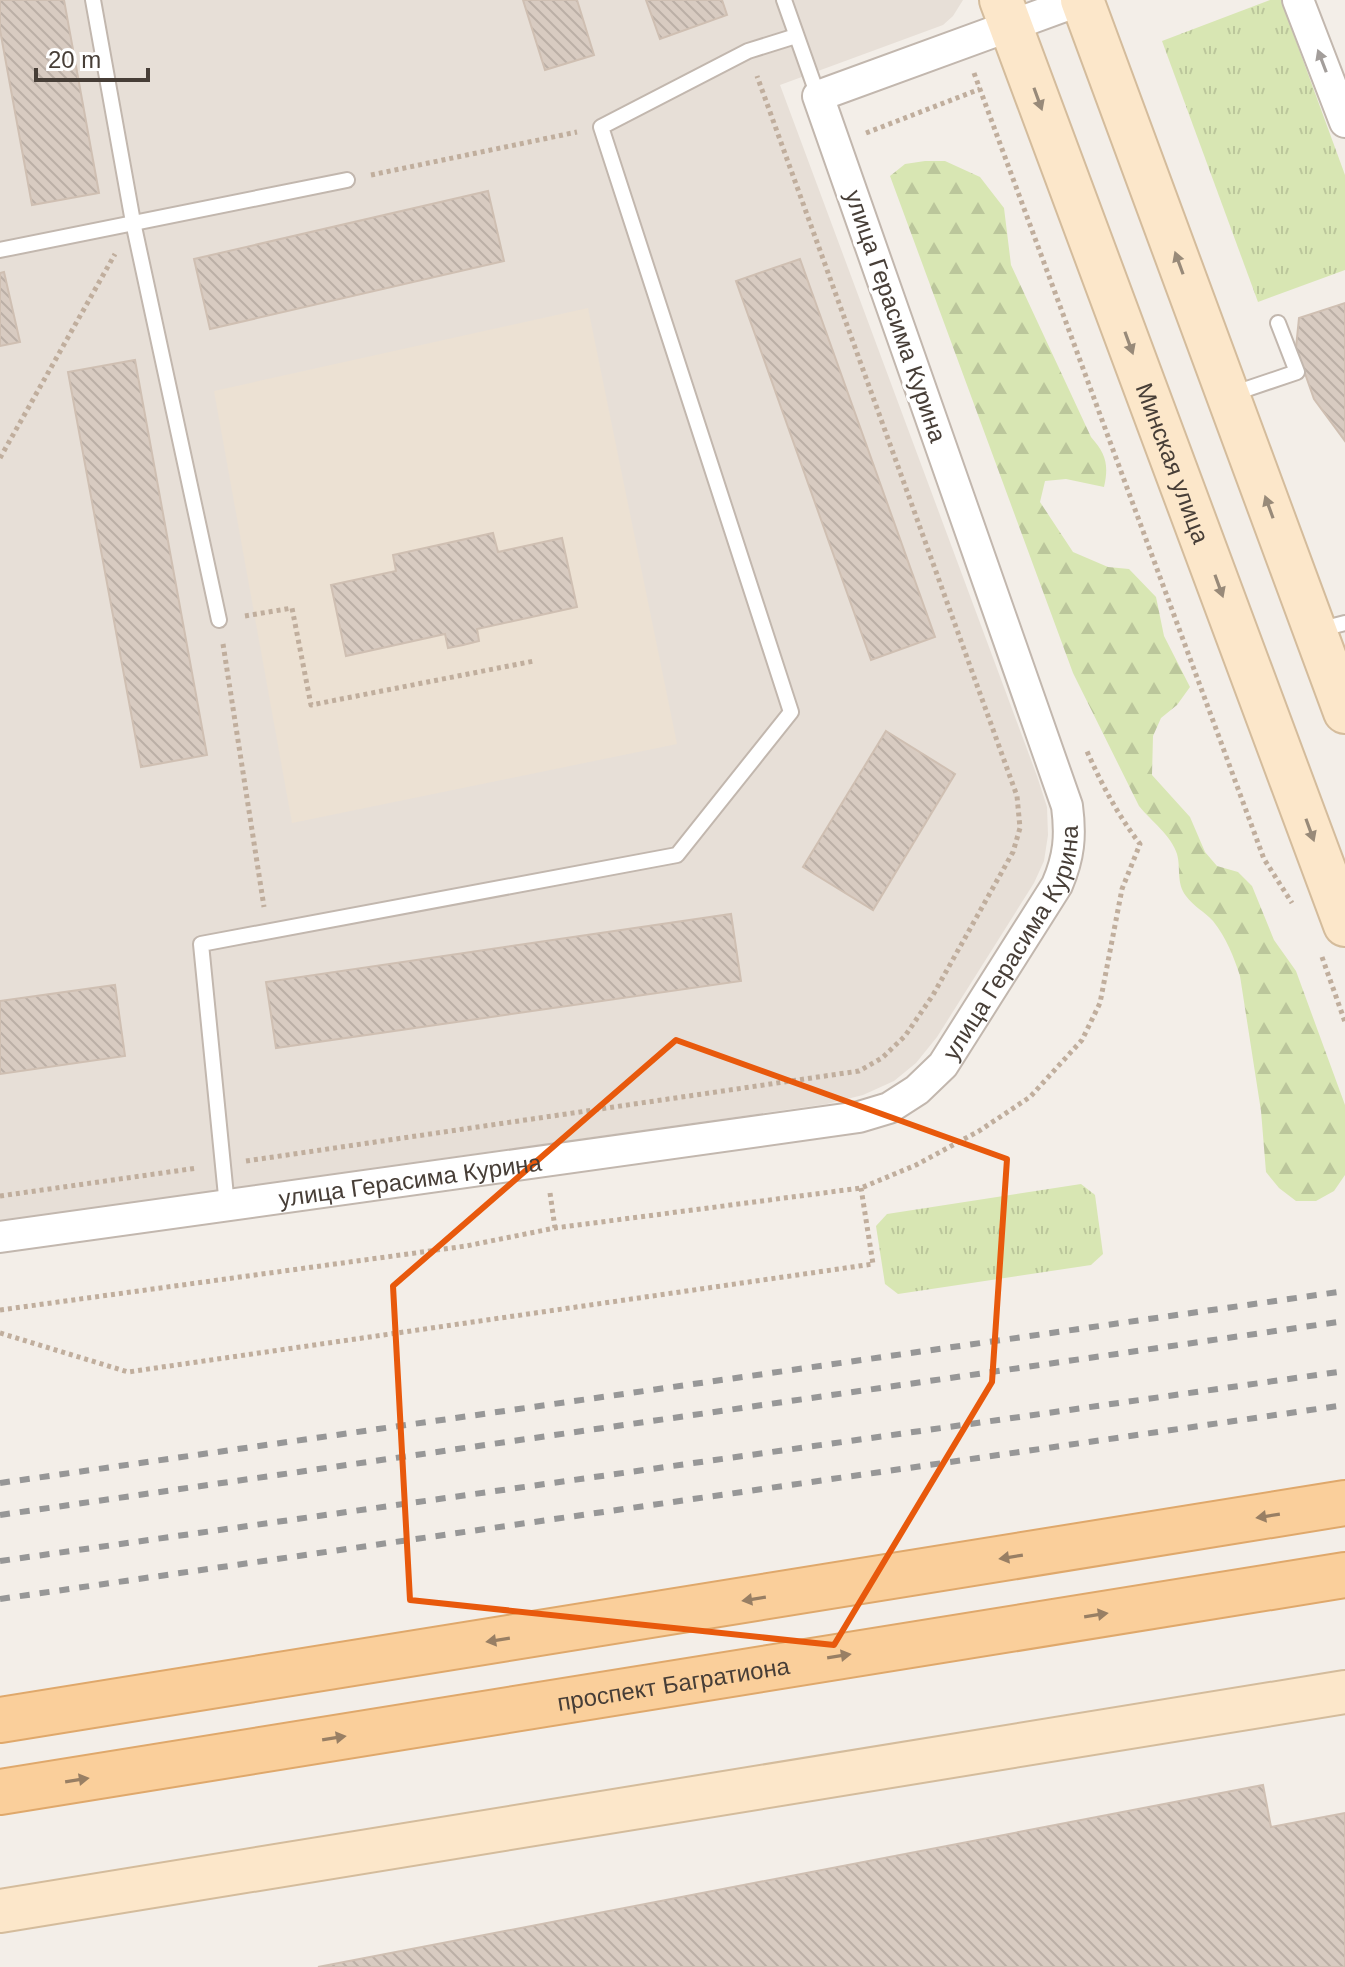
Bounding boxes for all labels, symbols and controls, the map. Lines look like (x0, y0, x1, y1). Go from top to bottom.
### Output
scale bar (36, 32, 148, 82)
text: 20 m (48, 46, 101, 73)
one-way arrow (1315, 49, 1328, 73)
one-way arrow (1032, 87, 1045, 111)
street label: улица Герасима Курина (840, 186, 952, 446)
one-way arrow (1172, 251, 1185, 275)
one-way arrow (1123, 331, 1135, 355)
street label: Минская улица (1131, 379, 1215, 547)
one-way arrow (1262, 495, 1275, 519)
one-way arrow (1213, 575, 1226, 599)
one-way arrow (1304, 818, 1317, 842)
street label: улица Герасима Курина (937, 825, 1082, 1064)
street label: улица Герасима Курина (277, 1148, 544, 1211)
one-way arrow (1255, 1510, 1280, 1523)
one-way arrow (998, 1551, 1023, 1564)
one-way arrow (741, 1593, 766, 1605)
one-way arrow (1084, 1608, 1109, 1621)
one-way arrow (485, 1634, 510, 1647)
one-way arrow (827, 1650, 852, 1662)
street label: проспект Багратиона (555, 1651, 792, 1715)
one-way arrow (321, 1731, 346, 1744)
one-way arrow (65, 1773, 90, 1785)

